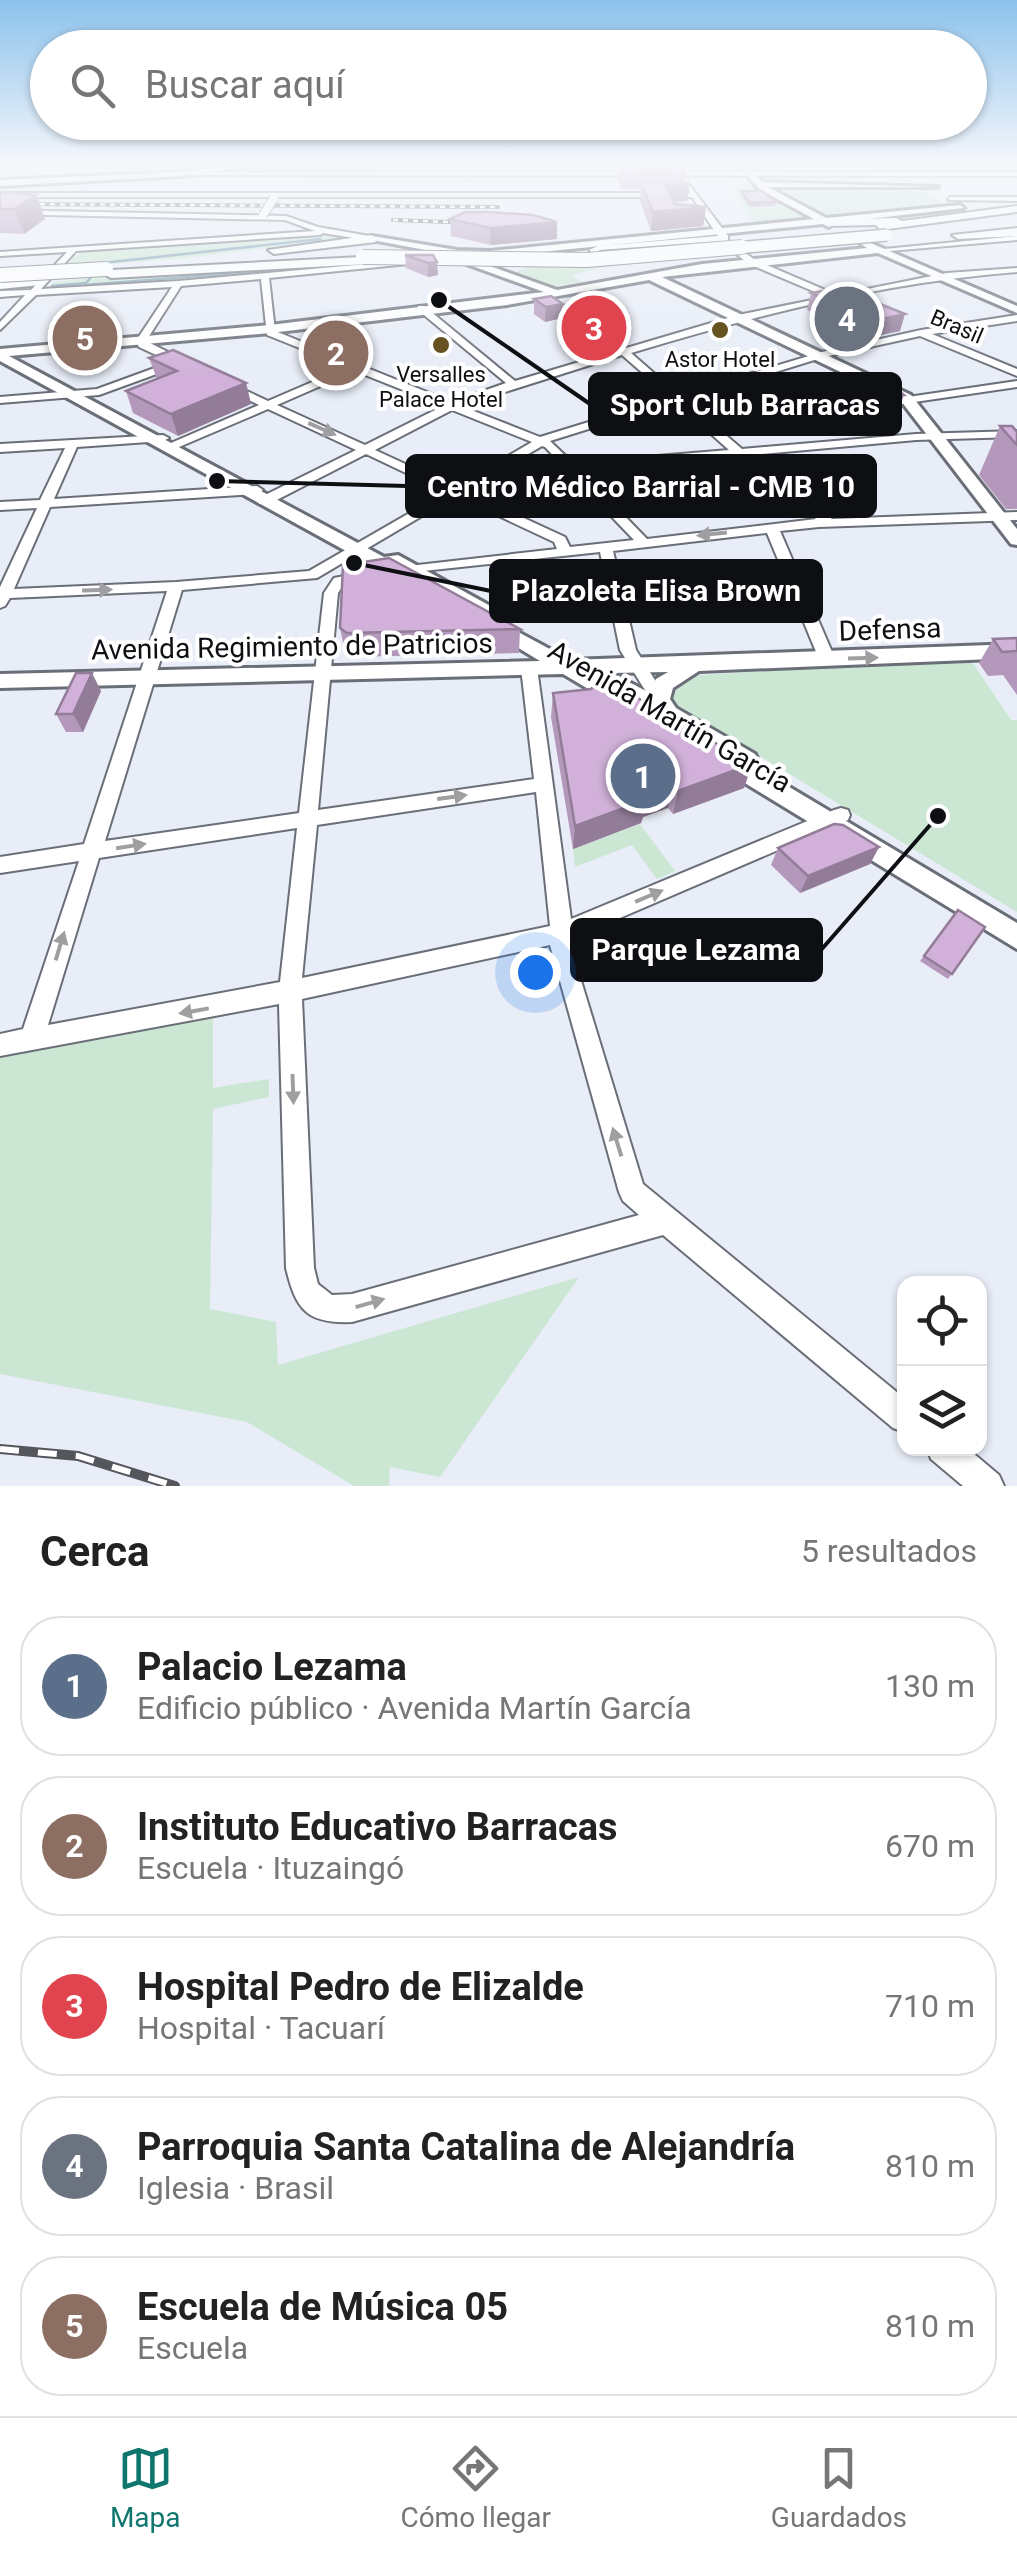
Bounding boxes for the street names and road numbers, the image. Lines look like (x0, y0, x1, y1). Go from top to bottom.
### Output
street label: Brasil (927, 304, 987, 349)
street label: Defensa (838, 611, 942, 648)
street label: Avenida Regimiento de Patricios (91, 626, 493, 667)
street label: Avenida Martín García (543, 633, 797, 799)

